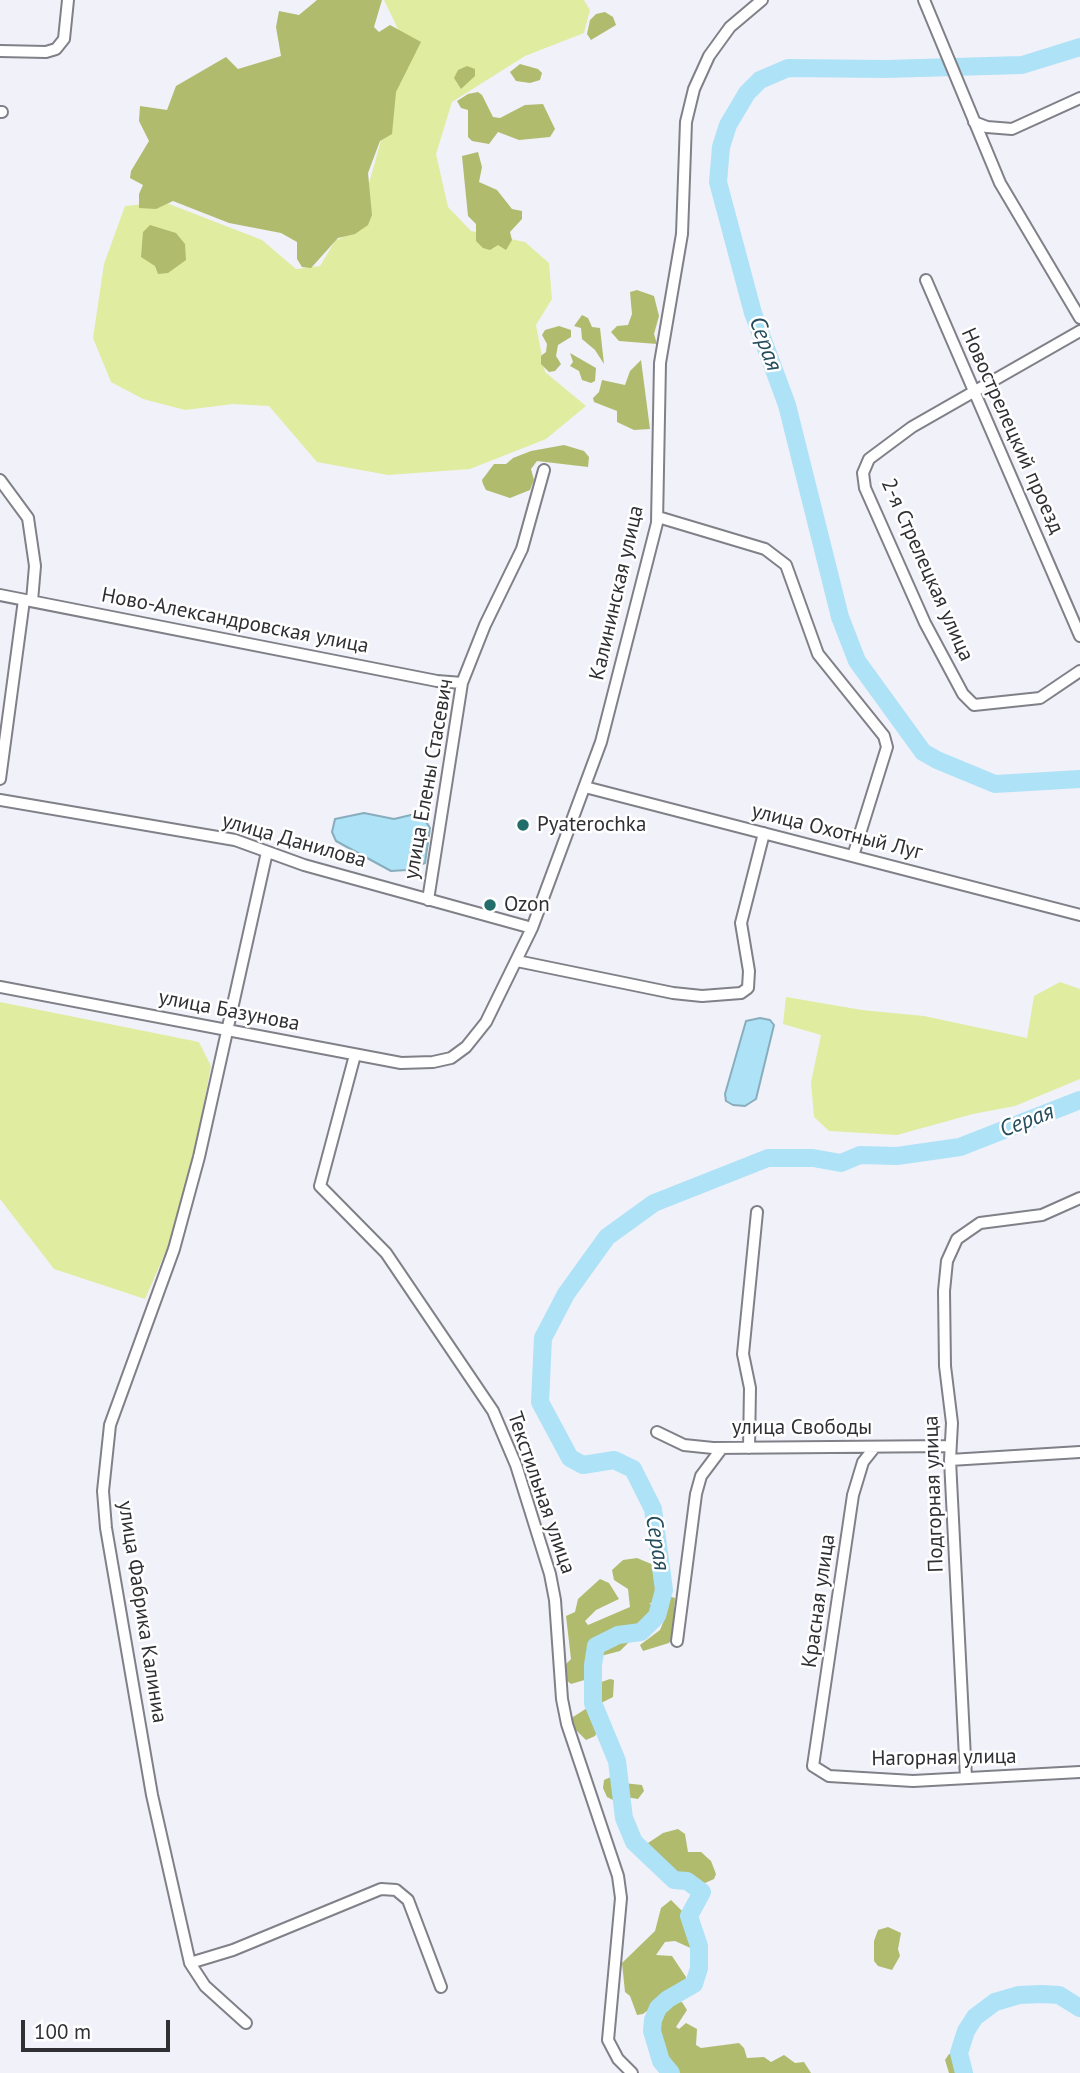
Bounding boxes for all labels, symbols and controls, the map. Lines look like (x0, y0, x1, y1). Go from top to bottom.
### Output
water label: Серая (742, 313, 788, 375)
street label: Новострелецкий проезд (955, 324, 1069, 538)
street label: 2-я Стрелецкая улица (875, 475, 979, 665)
street label: Калининская улица (585, 503, 649, 683)
street label: Ново-Александровская улица (99, 583, 371, 659)
street label: улица Елены Стасевич (399, 677, 459, 881)
street label: улица Охотный Луг (749, 799, 925, 865)
street label: улица Данилова (219, 808, 369, 874)
place label: Pyaterochka (537, 812, 646, 838)
marker: Pyaterochka (515, 817, 531, 833)
place label: Ozon (504, 892, 550, 918)
marker: Ozon (482, 897, 498, 913)
street label: улица Базунова (156, 985, 302, 1037)
water label: Серая (996, 1098, 1058, 1144)
street label: Текстильная улица (501, 1409, 581, 1577)
street label: улица Свободы (732, 1415, 872, 1441)
street label: Подгорная улица (919, 1415, 949, 1573)
street label: улица Фабрика Калиниа (112, 1499, 172, 1725)
water label: Серая (639, 1513, 675, 1573)
street label: Красная улица (797, 1532, 841, 1670)
street label: Нагорная улица (871, 1744, 1017, 1772)
scale bar (24, 2007, 173, 2050)
text: 100 m (34, 2018, 91, 2045)

